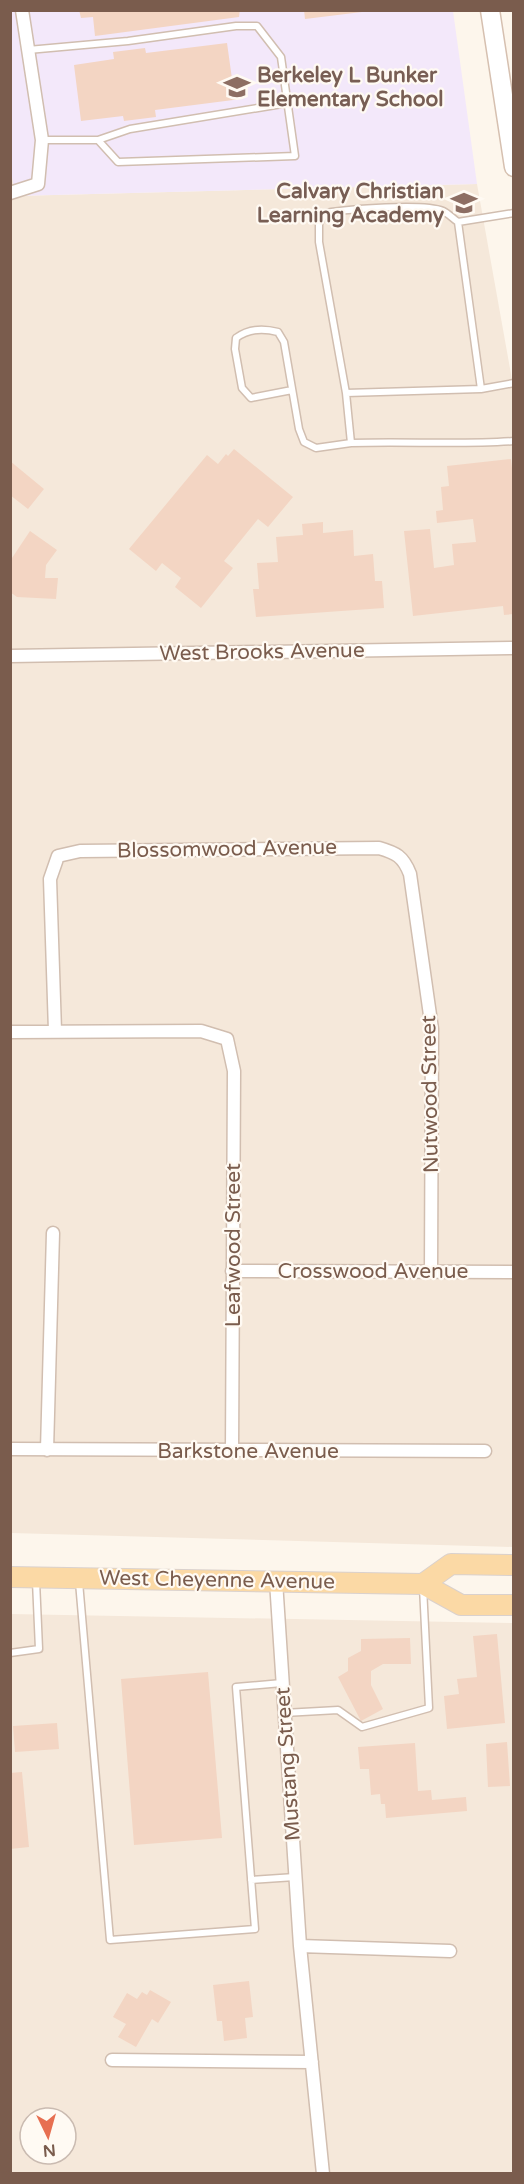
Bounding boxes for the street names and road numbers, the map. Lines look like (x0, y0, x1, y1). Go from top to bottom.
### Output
street label: West Brooks Avenue (159, 638, 365, 666)
street label: Blossomwood Avenue (117, 835, 337, 863)
street label: Nutwood Street (416, 1015, 444, 1173)
street label: Leafwood Street (221, 1163, 246, 1327)
street label: Crosswood Avenue (278, 1259, 469, 1284)
street label: Barkstone Avenue (157, 1439, 339, 1464)
street label: West Cheyenne Avenue (99, 1565, 335, 1595)
street label: Mustang Street (270, 1686, 306, 1842)

